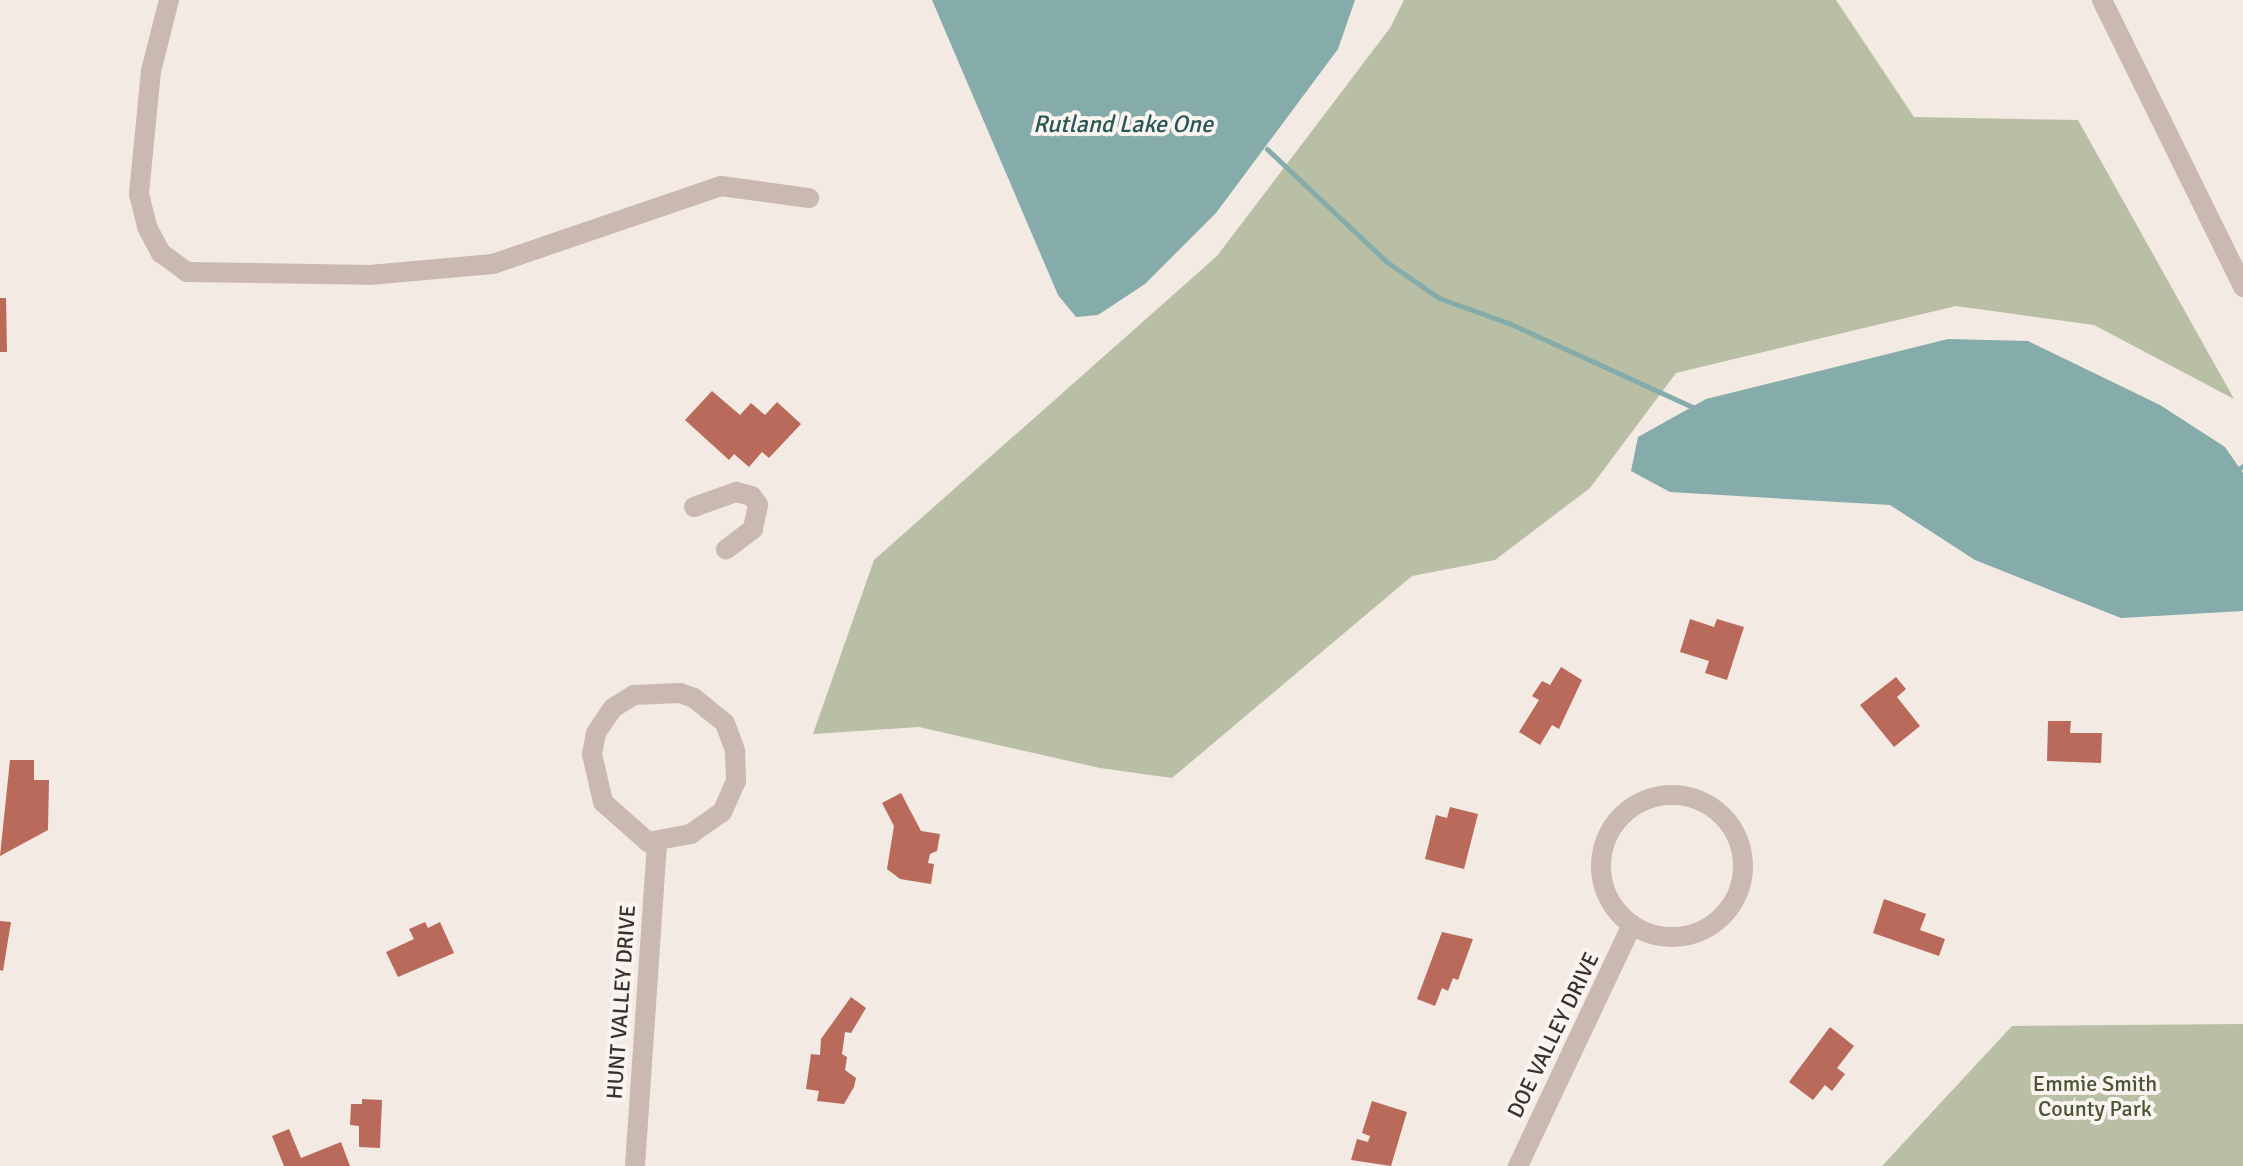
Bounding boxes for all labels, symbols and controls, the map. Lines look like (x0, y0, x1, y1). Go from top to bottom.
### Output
water label: Rutland Lake One (1033, 111, 1213, 139)
street label: HUNT VALLEY DRIVE (601, 904, 641, 1100)
street label: DOE VALLEY DRIVE (1501, 948, 1605, 1122)
park label: Emmie Smith County Park (2033, 1070, 2157, 1122)

